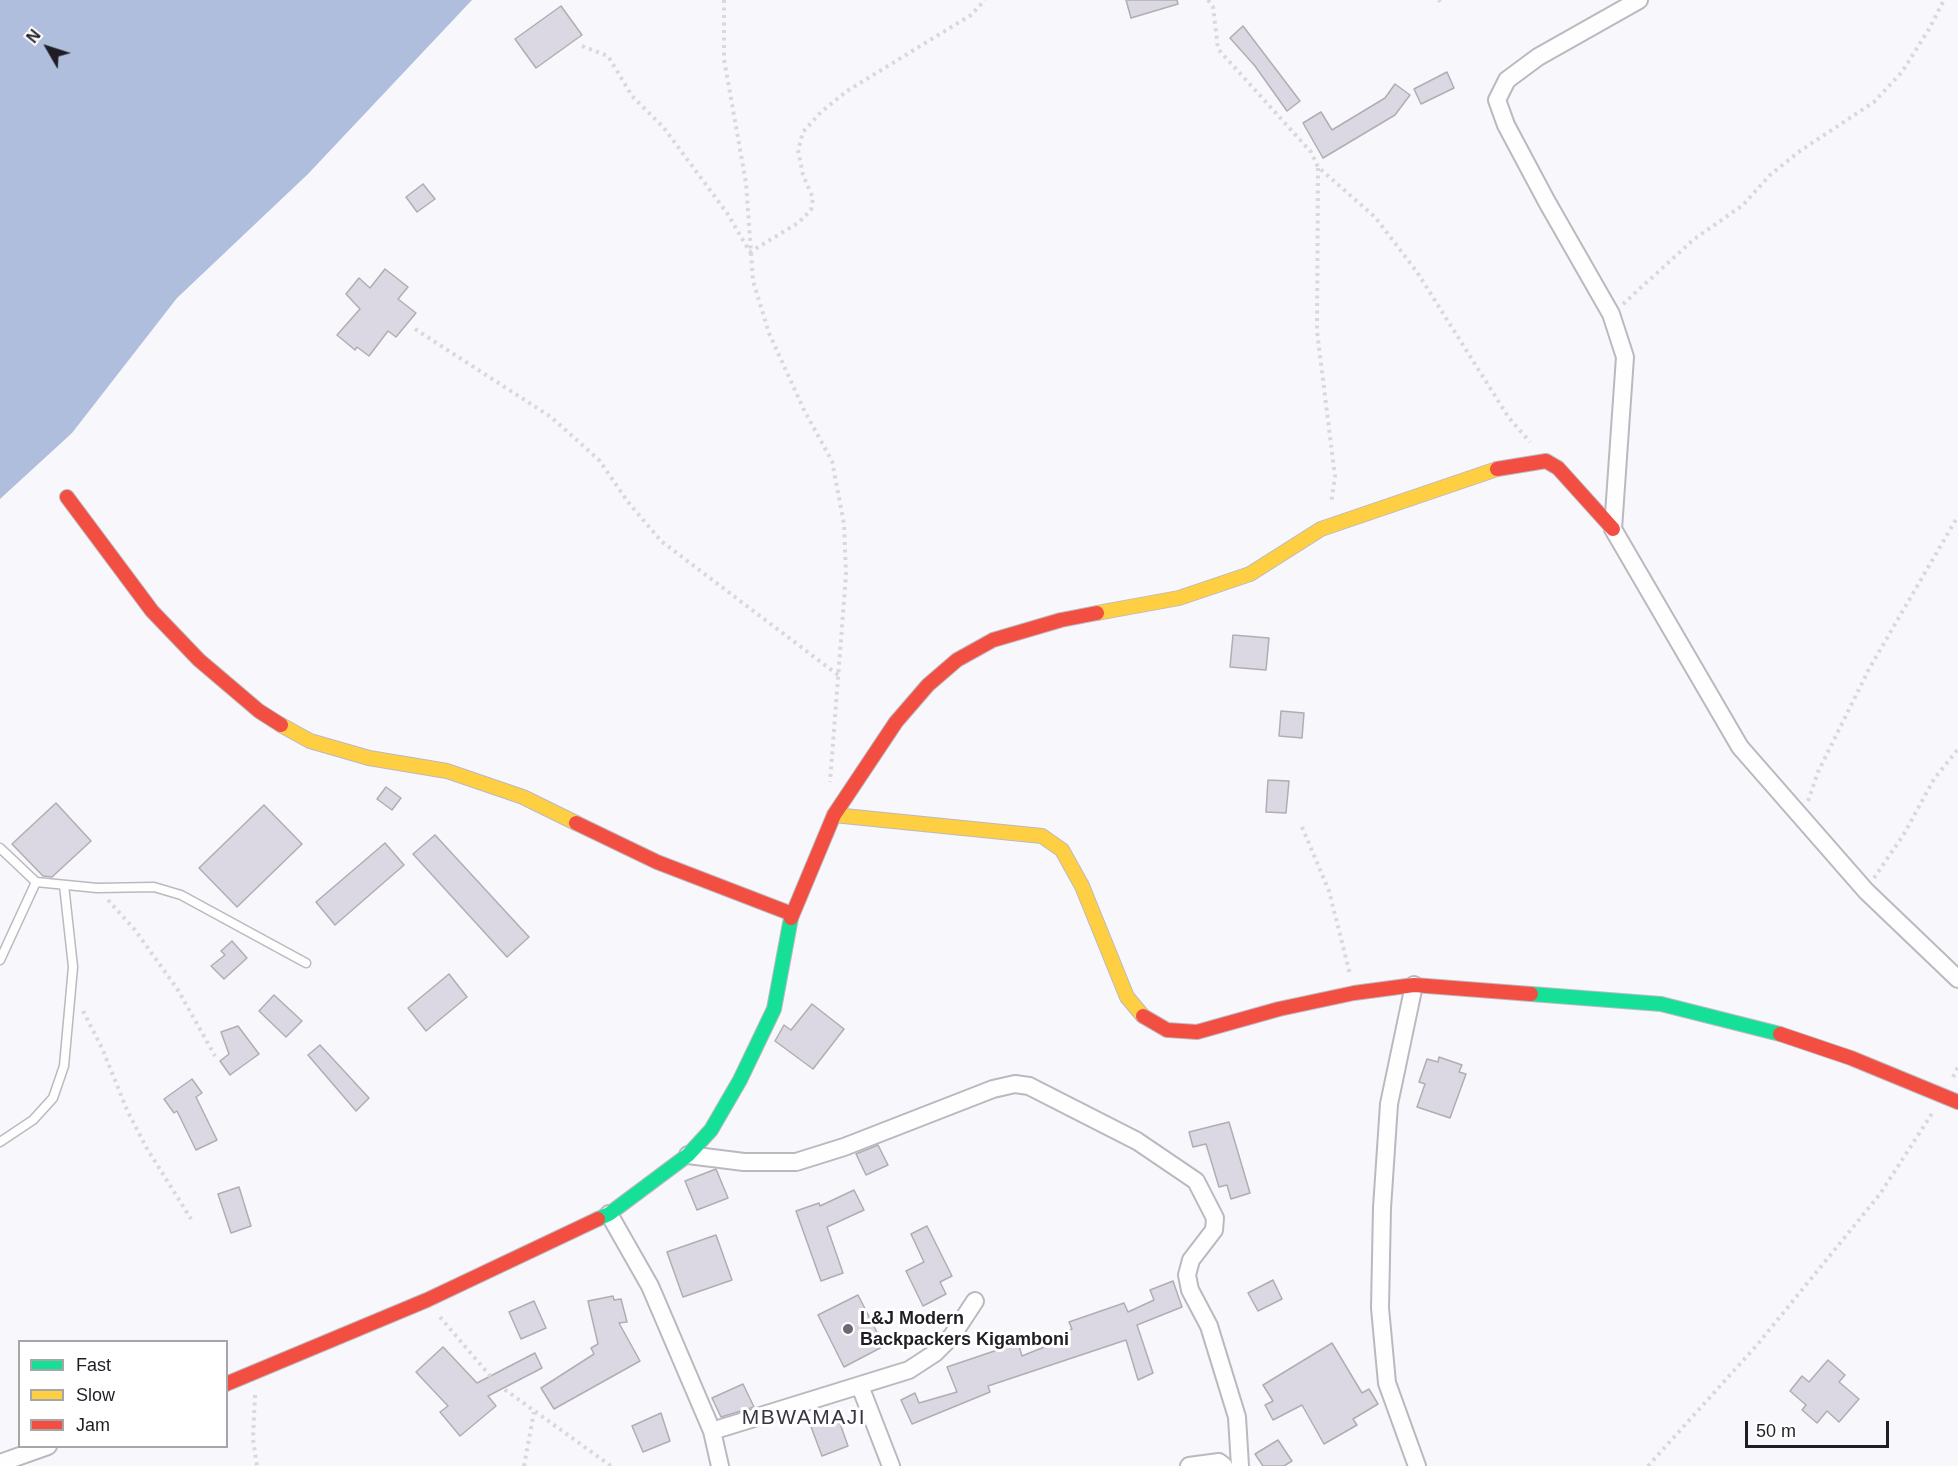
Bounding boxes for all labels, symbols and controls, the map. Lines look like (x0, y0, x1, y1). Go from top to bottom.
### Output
north arrow (18, 18, 78, 78)
text: N (23, 27, 44, 46)
place label: L&J Modern Backpackers Kigamboni (860, 1308, 1069, 1350)
marker: L&J Modern Backpackers Kigamboni (841, 1322, 855, 1336)
legend (18, 1340, 228, 1448)
text: Fast (76, 1355, 111, 1375)
text: Slow (76, 1385, 115, 1405)
district label: MBWAMAJI (742, 1405, 866, 1431)
scale bar (1748, 1409, 1892, 1447)
text: Jam (76, 1415, 110, 1435)
text: 50 m (1756, 1421, 1796, 1441)

